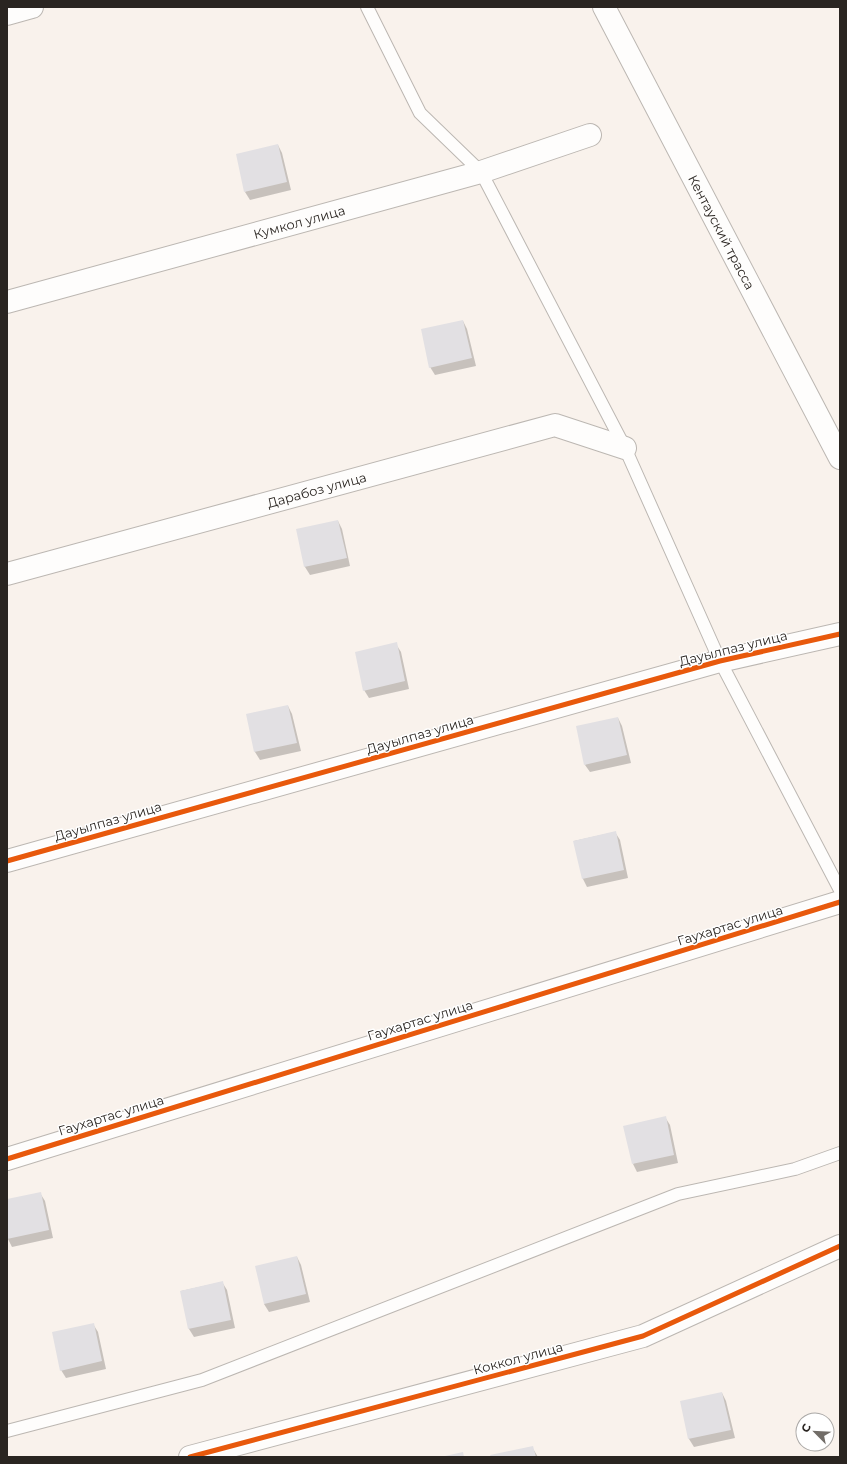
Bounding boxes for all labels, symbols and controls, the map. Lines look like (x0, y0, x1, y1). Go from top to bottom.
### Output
street label: Кентауский трасса (685, 172, 758, 292)
street label: Кумкол улица (252, 202, 347, 242)
street label: Дарабоз улица (265, 469, 368, 511)
street label: Дауылпаз улица (677, 627, 789, 669)
street label: Дауылпаз улица (365, 711, 475, 757)
street label: Дауылпаз улица (53, 798, 163, 844)
street label: Гаухартас улица (675, 901, 785, 949)
street label: Гаухартас улица (365, 996, 475, 1044)
street label: Гаухартас улица (56, 1091, 166, 1139)
street label: Коккол улица (471, 1338, 565, 1378)
north arrow (795, 1412, 835, 1452)
text: С (798, 1421, 814, 1434)

